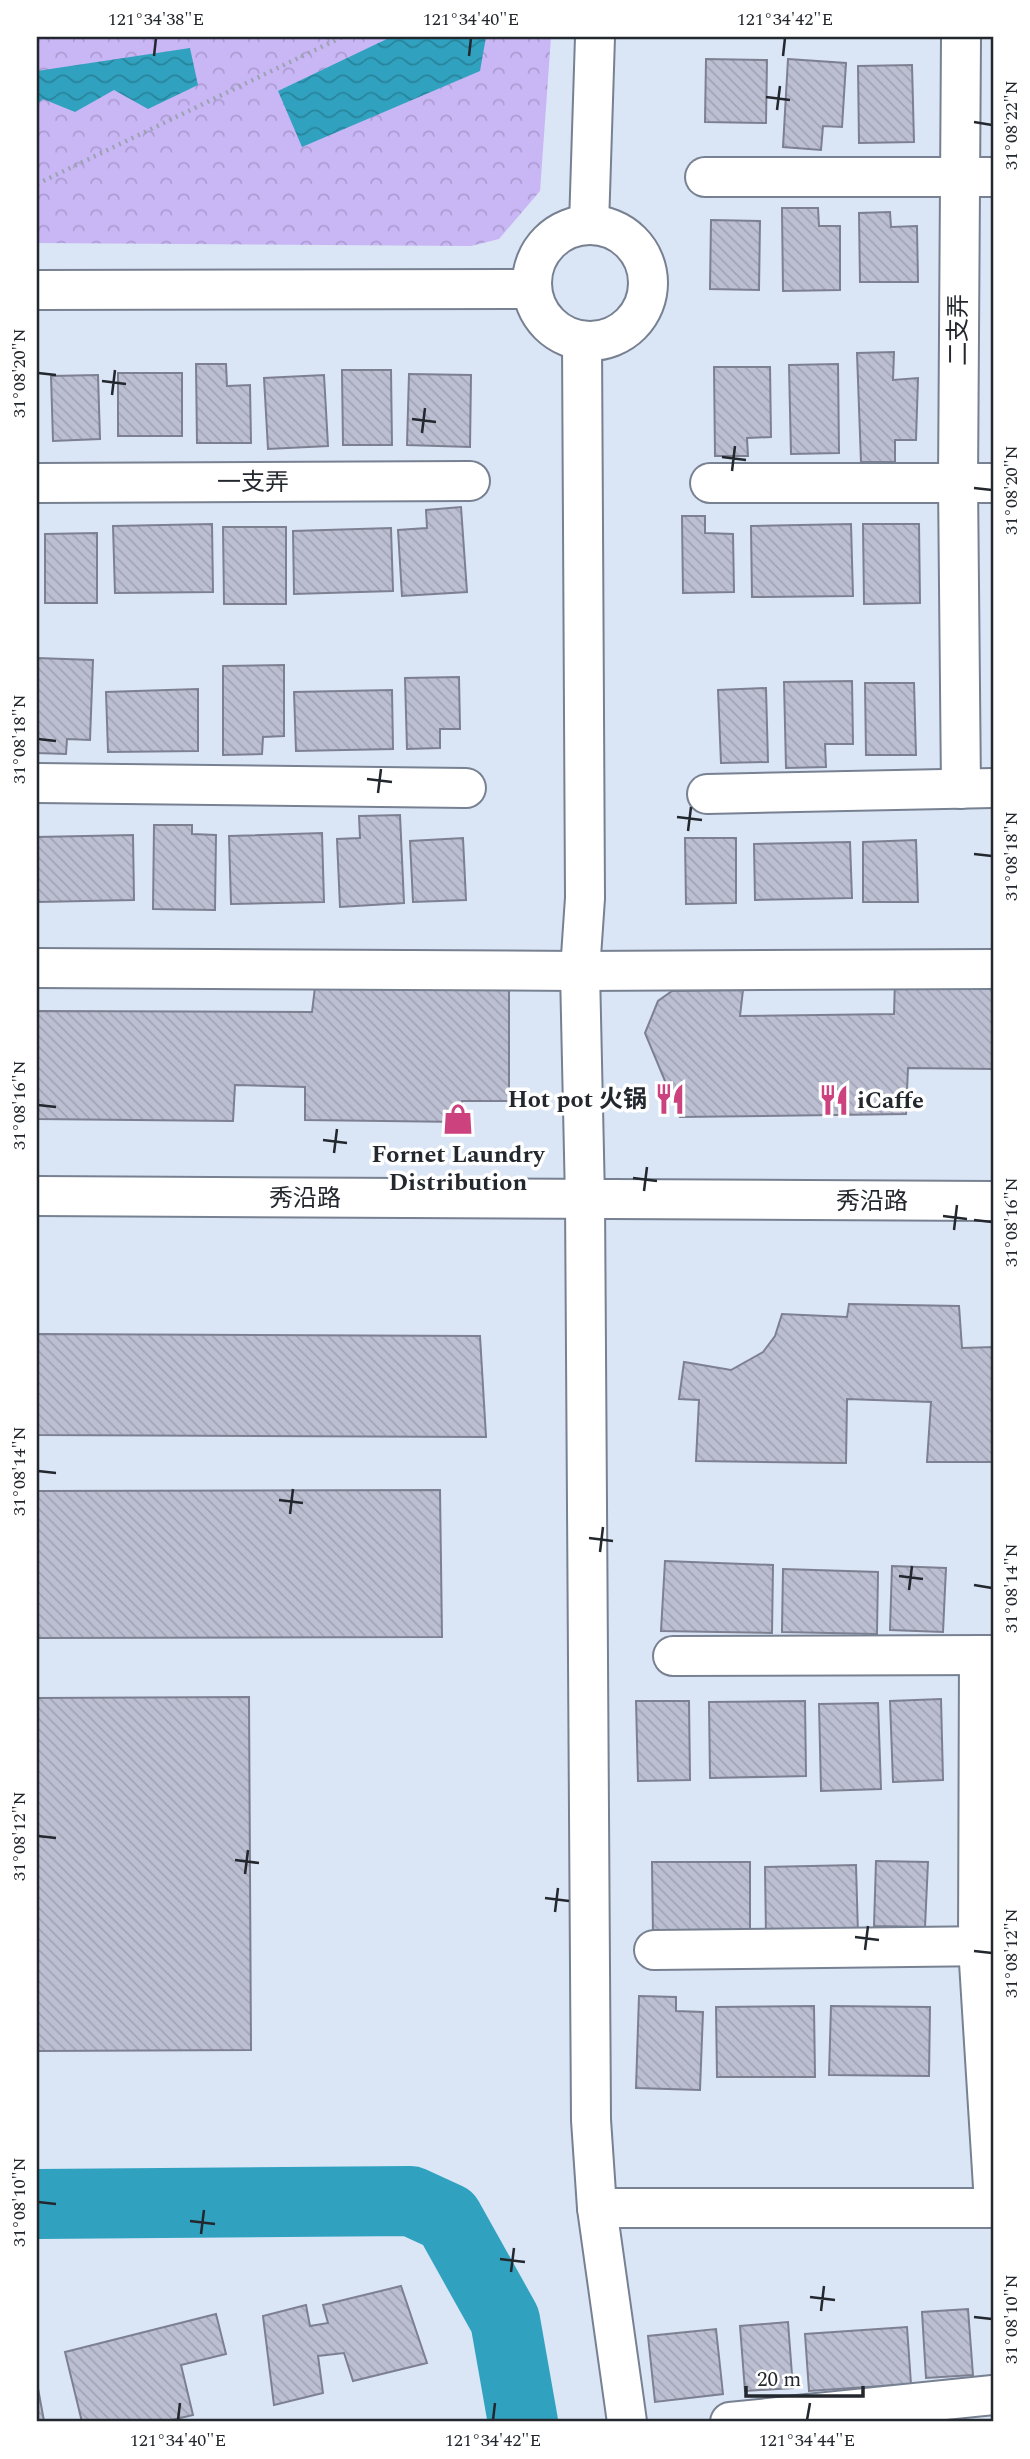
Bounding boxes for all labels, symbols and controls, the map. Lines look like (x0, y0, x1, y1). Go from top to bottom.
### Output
text: 121°34'38"E (108, 6, 204, 33)
text: 121°34'40"E (423, 6, 519, 33)
text: 121°34'42"E (737, 6, 833, 33)
text: 31°08'22"N (998, 80, 1025, 170)
street label: 二支弄 (941, 294, 977, 366)
text: 31°08'20"N (6, 328, 33, 418)
text: 31°08'20"N (998, 445, 1025, 535)
street label: 一支弄 (217, 465, 289, 501)
text: 31°08'18"N (6, 694, 33, 784)
text: 31°08'18"N (998, 811, 1025, 901)
text: 31°08'16"N (6, 1060, 33, 1150)
place label: Hot pot 火锅 (508, 1082, 647, 1118)
restaurant icon: Hot pot 火锅 (653, 1082, 687, 1116)
restaurant icon: iCaffe (817, 1083, 851, 1117)
place label: iCaffe (857, 1083, 924, 1119)
shop icon: Fornet Laundry Distribution (441, 1102, 475, 1136)
place label: Fornet Laundry Distribution (372, 1137, 546, 1201)
text: 31°08'16"N (998, 1177, 1025, 1267)
street label: 秀沿路 (269, 1181, 341, 1217)
street label: 秀沿路 (836, 1184, 908, 1220)
text: 31°08'14"N (6, 1426, 33, 1516)
text: 31°08'14"N (998, 1543, 1025, 1633)
text: 31°08'12"N (6, 1791, 33, 1881)
text: 31°08'12"N (998, 1908, 1025, 1998)
text: 31°08'10"N (6, 2157, 33, 2247)
text: 31°08'10"N (998, 2274, 1025, 2364)
scale bar (746, 2354, 864, 2398)
text: 20 m (757, 2364, 801, 2396)
text: 121°34'40"E (130, 2427, 226, 2454)
text: 121°34'42"E (445, 2427, 541, 2454)
text: 121°34'44"E (759, 2427, 855, 2454)

